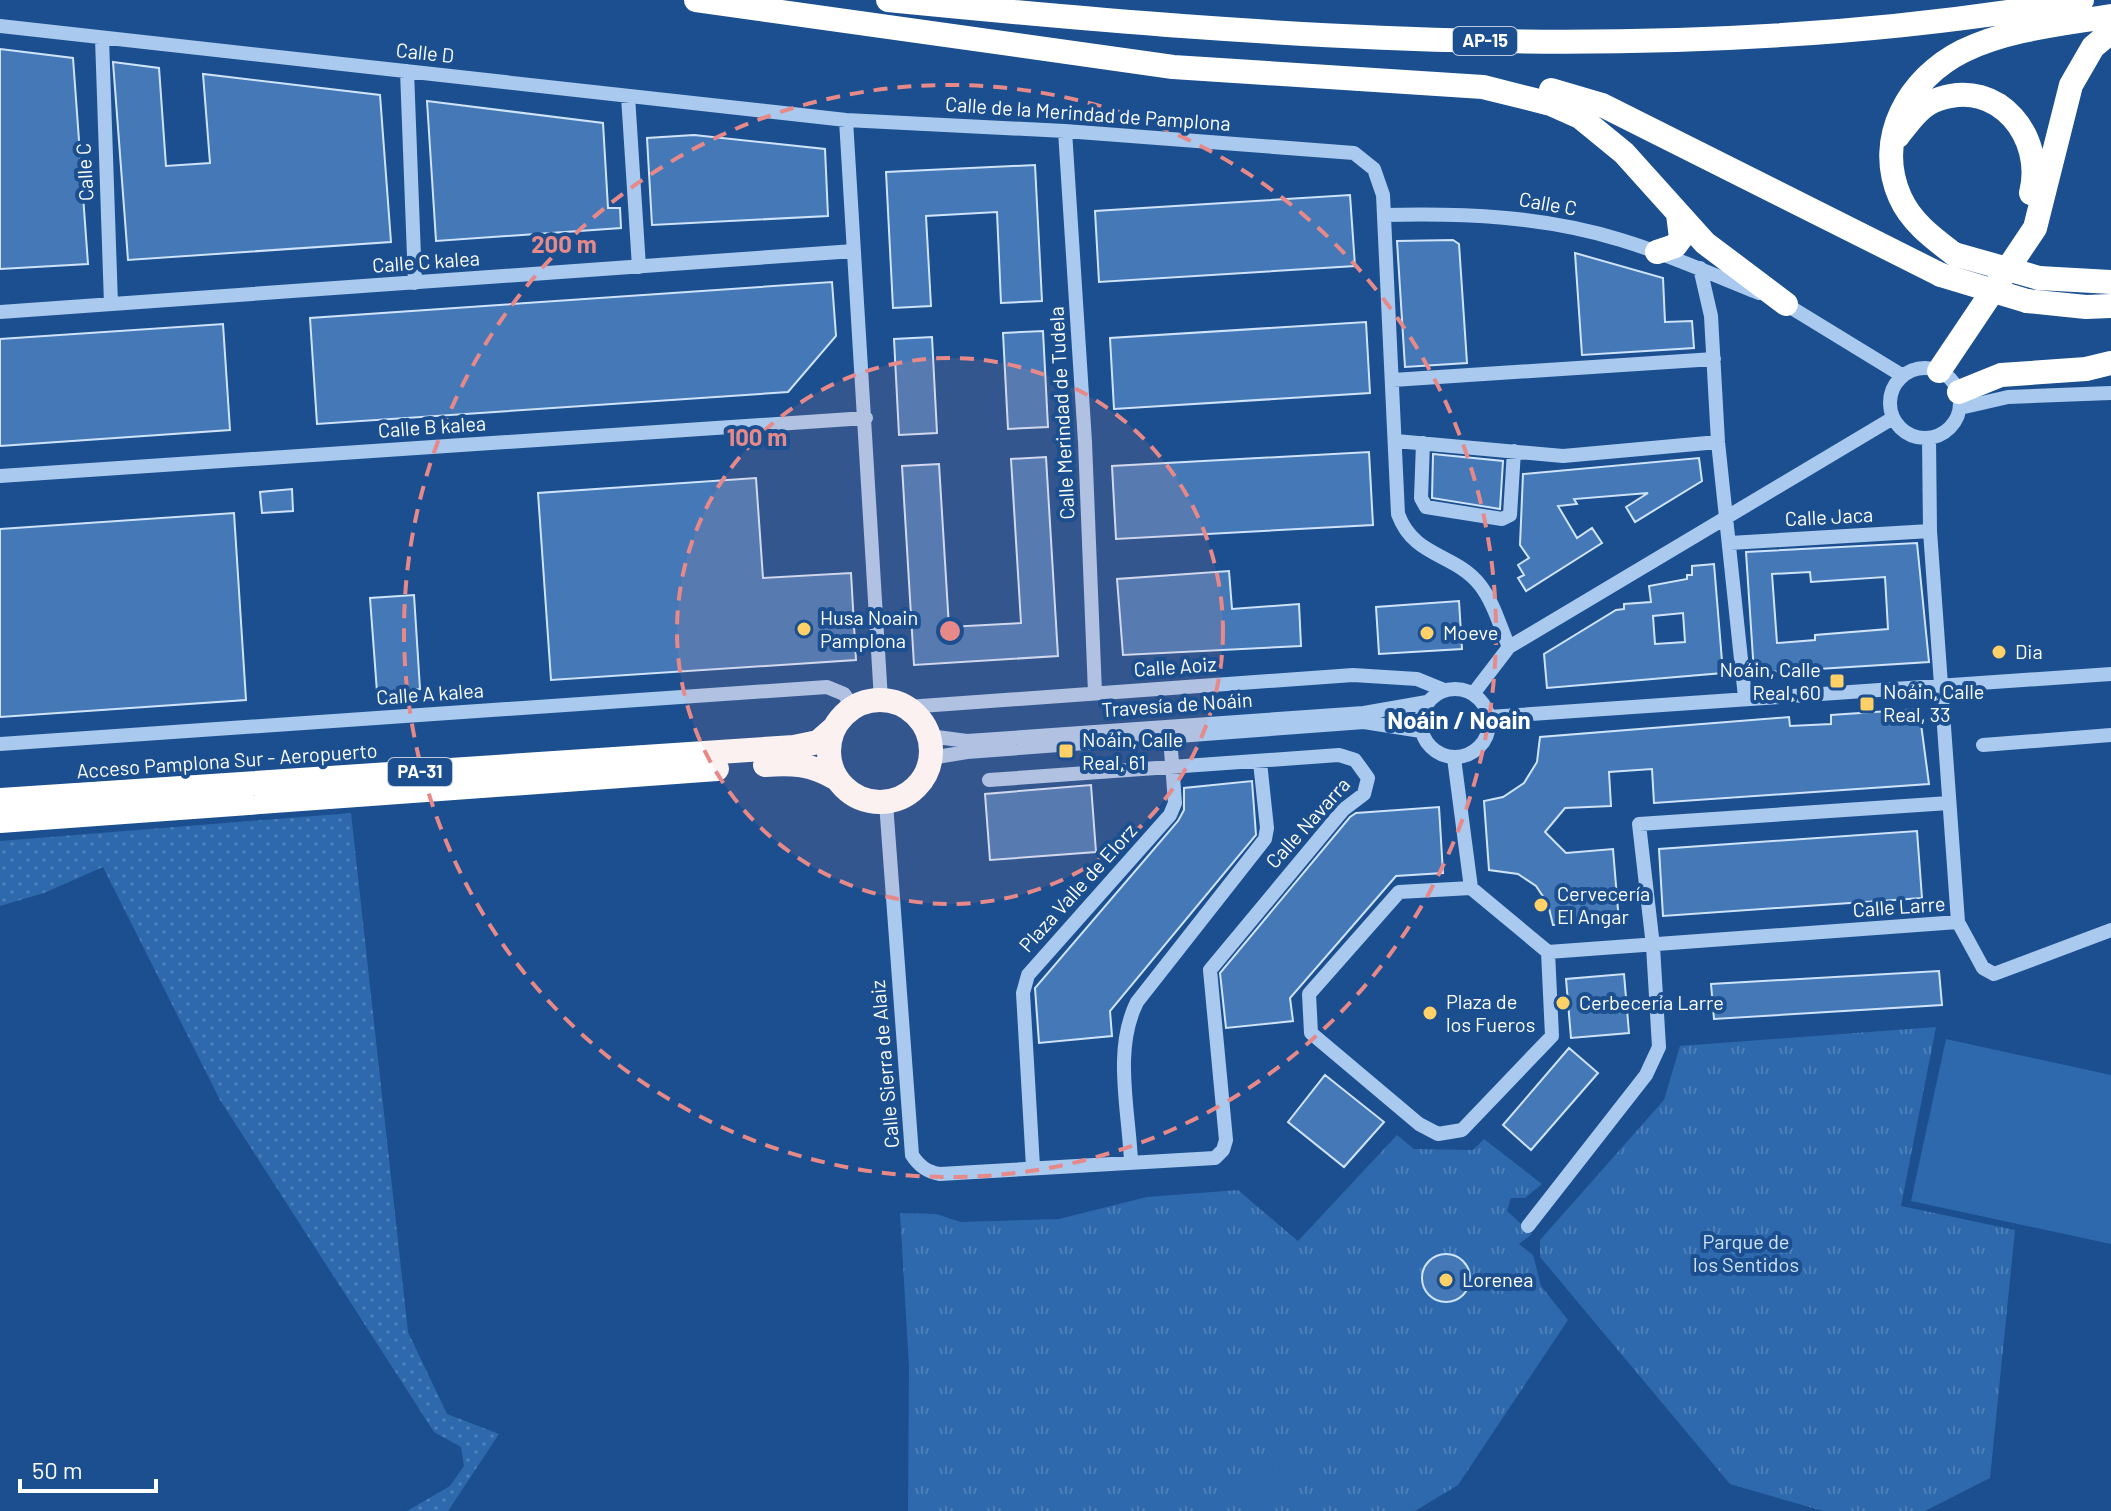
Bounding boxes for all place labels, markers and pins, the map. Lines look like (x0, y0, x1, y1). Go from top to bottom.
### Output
place label: Husa Noain Pamplona (820, 605, 918, 652)
centre of rings (936, 617, 964, 645)
marker: Husa Noain Pamplona (795, 620, 813, 638)
place label: Moeve (1443, 620, 1498, 644)
marker: Moeve (1418, 624, 1436, 642)
place label: Dia (2015, 639, 2043, 663)
marker: Dia (1990, 643, 2008, 661)
place label: Noáin, Calle Real, 60 (1720, 657, 1821, 704)
marker: Noáin, Calle Real, 60 (1828, 672, 1846, 690)
place label: Noáin, Calle Real, 33 (1883, 679, 1984, 726)
marker: Noáin, Calle Real, 33 (1858, 695, 1876, 713)
place label: Noáin, Calle Real, 61 (1082, 727, 1183, 774)
marker: Noáin, Calle Real, 61 (1057, 742, 1075, 760)
place label: Cervecería El Angar (1557, 881, 1650, 928)
marker: Cervecería El Angar (1532, 896, 1550, 914)
place label: Plaza de los Fueros (1446, 989, 1535, 1036)
place label: Cerbecería Larre (1579, 990, 1724, 1014)
marker: Cerbecería Larre (1554, 994, 1572, 1012)
marker: Plaza de los Fueros (1421, 1004, 1439, 1022)
place label: Lorenea (1462, 1267, 1534, 1291)
marker: Lorenea (1437, 1271, 1455, 1289)

